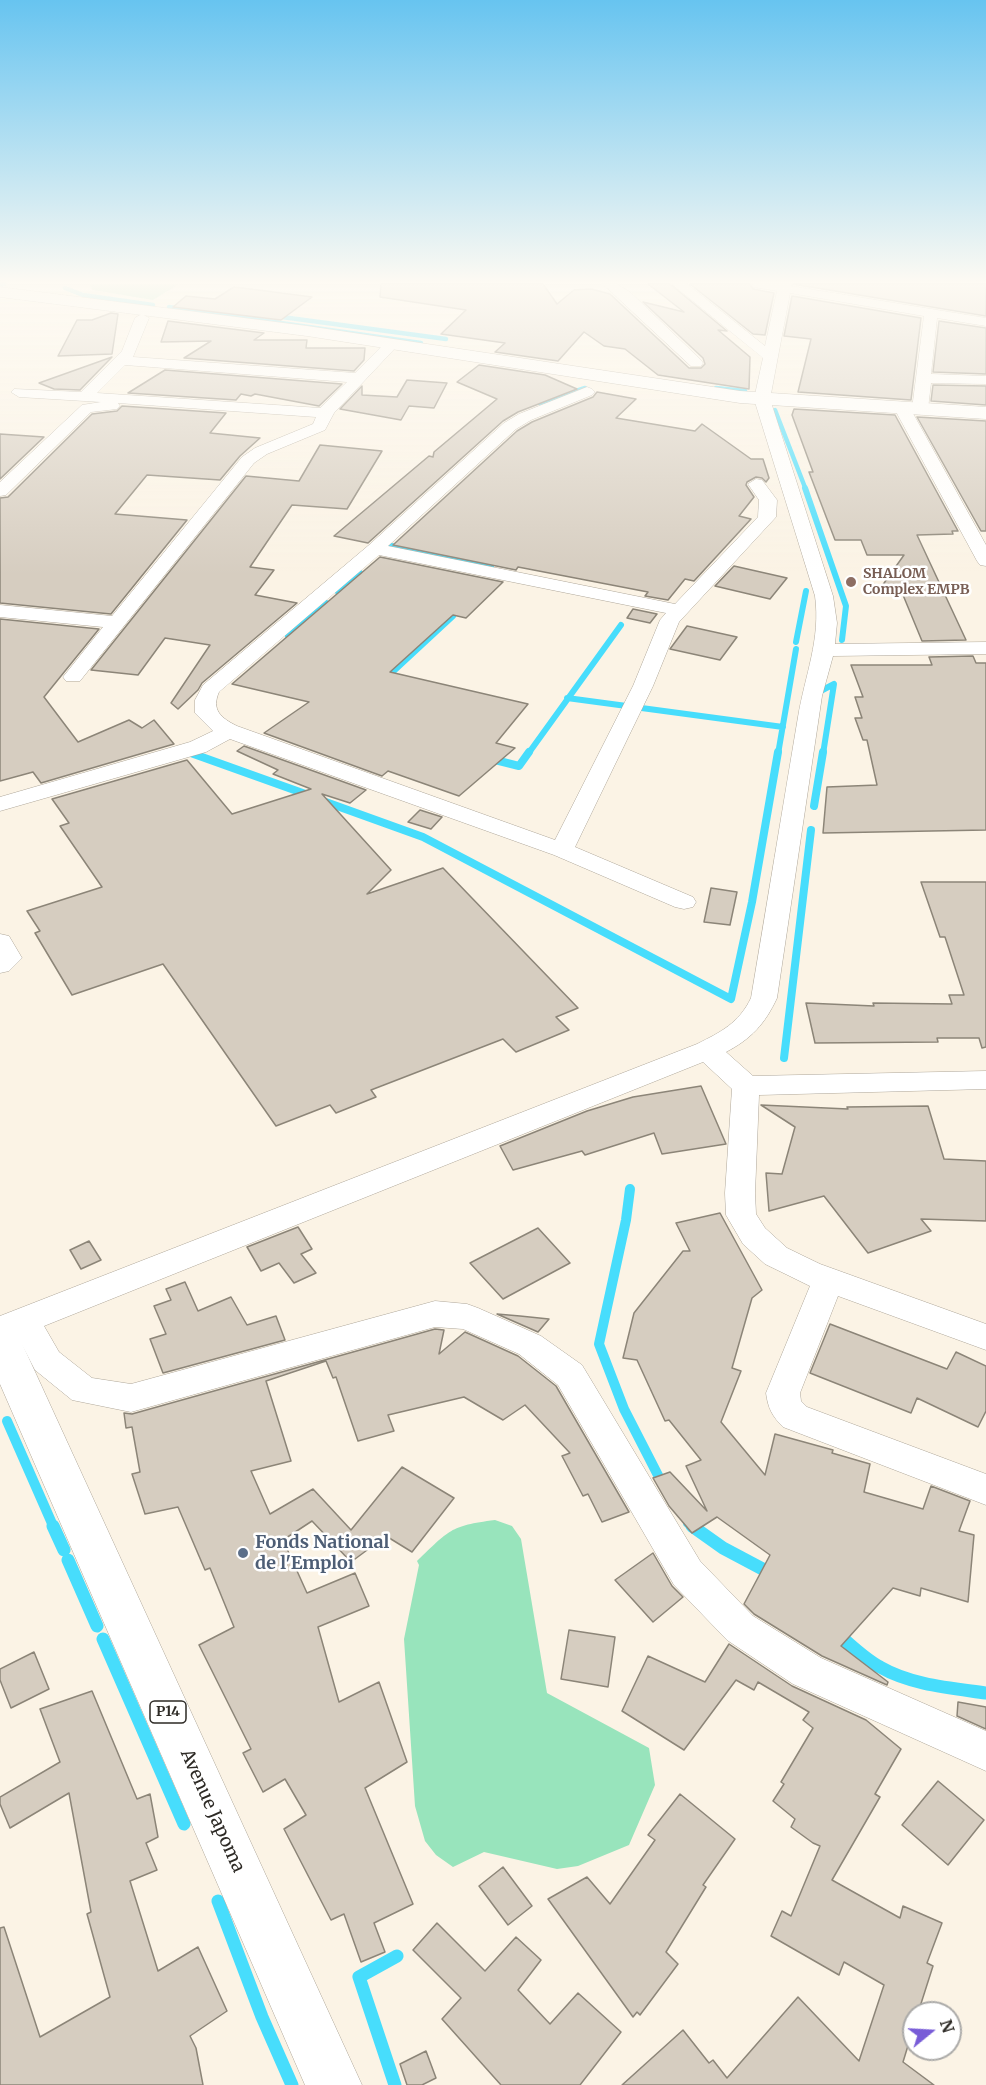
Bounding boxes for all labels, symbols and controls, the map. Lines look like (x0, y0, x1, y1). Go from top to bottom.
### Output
place label: SHALOM Complex EMPB (863, 566, 970, 598)
marker: SHALOM Complex EMPB (844, 575, 858, 589)
place label: Fonds National de l'Emploi (255, 1532, 389, 1574)
marker: Fonds National de l'Emploi (236, 1546, 250, 1560)
road number: P14 (150, 1701, 186, 1723)
street label: Avenue Japoma (175, 1746, 249, 1876)
north arrow (902, 2001, 962, 2061)
text: N (936, 2017, 959, 2035)

